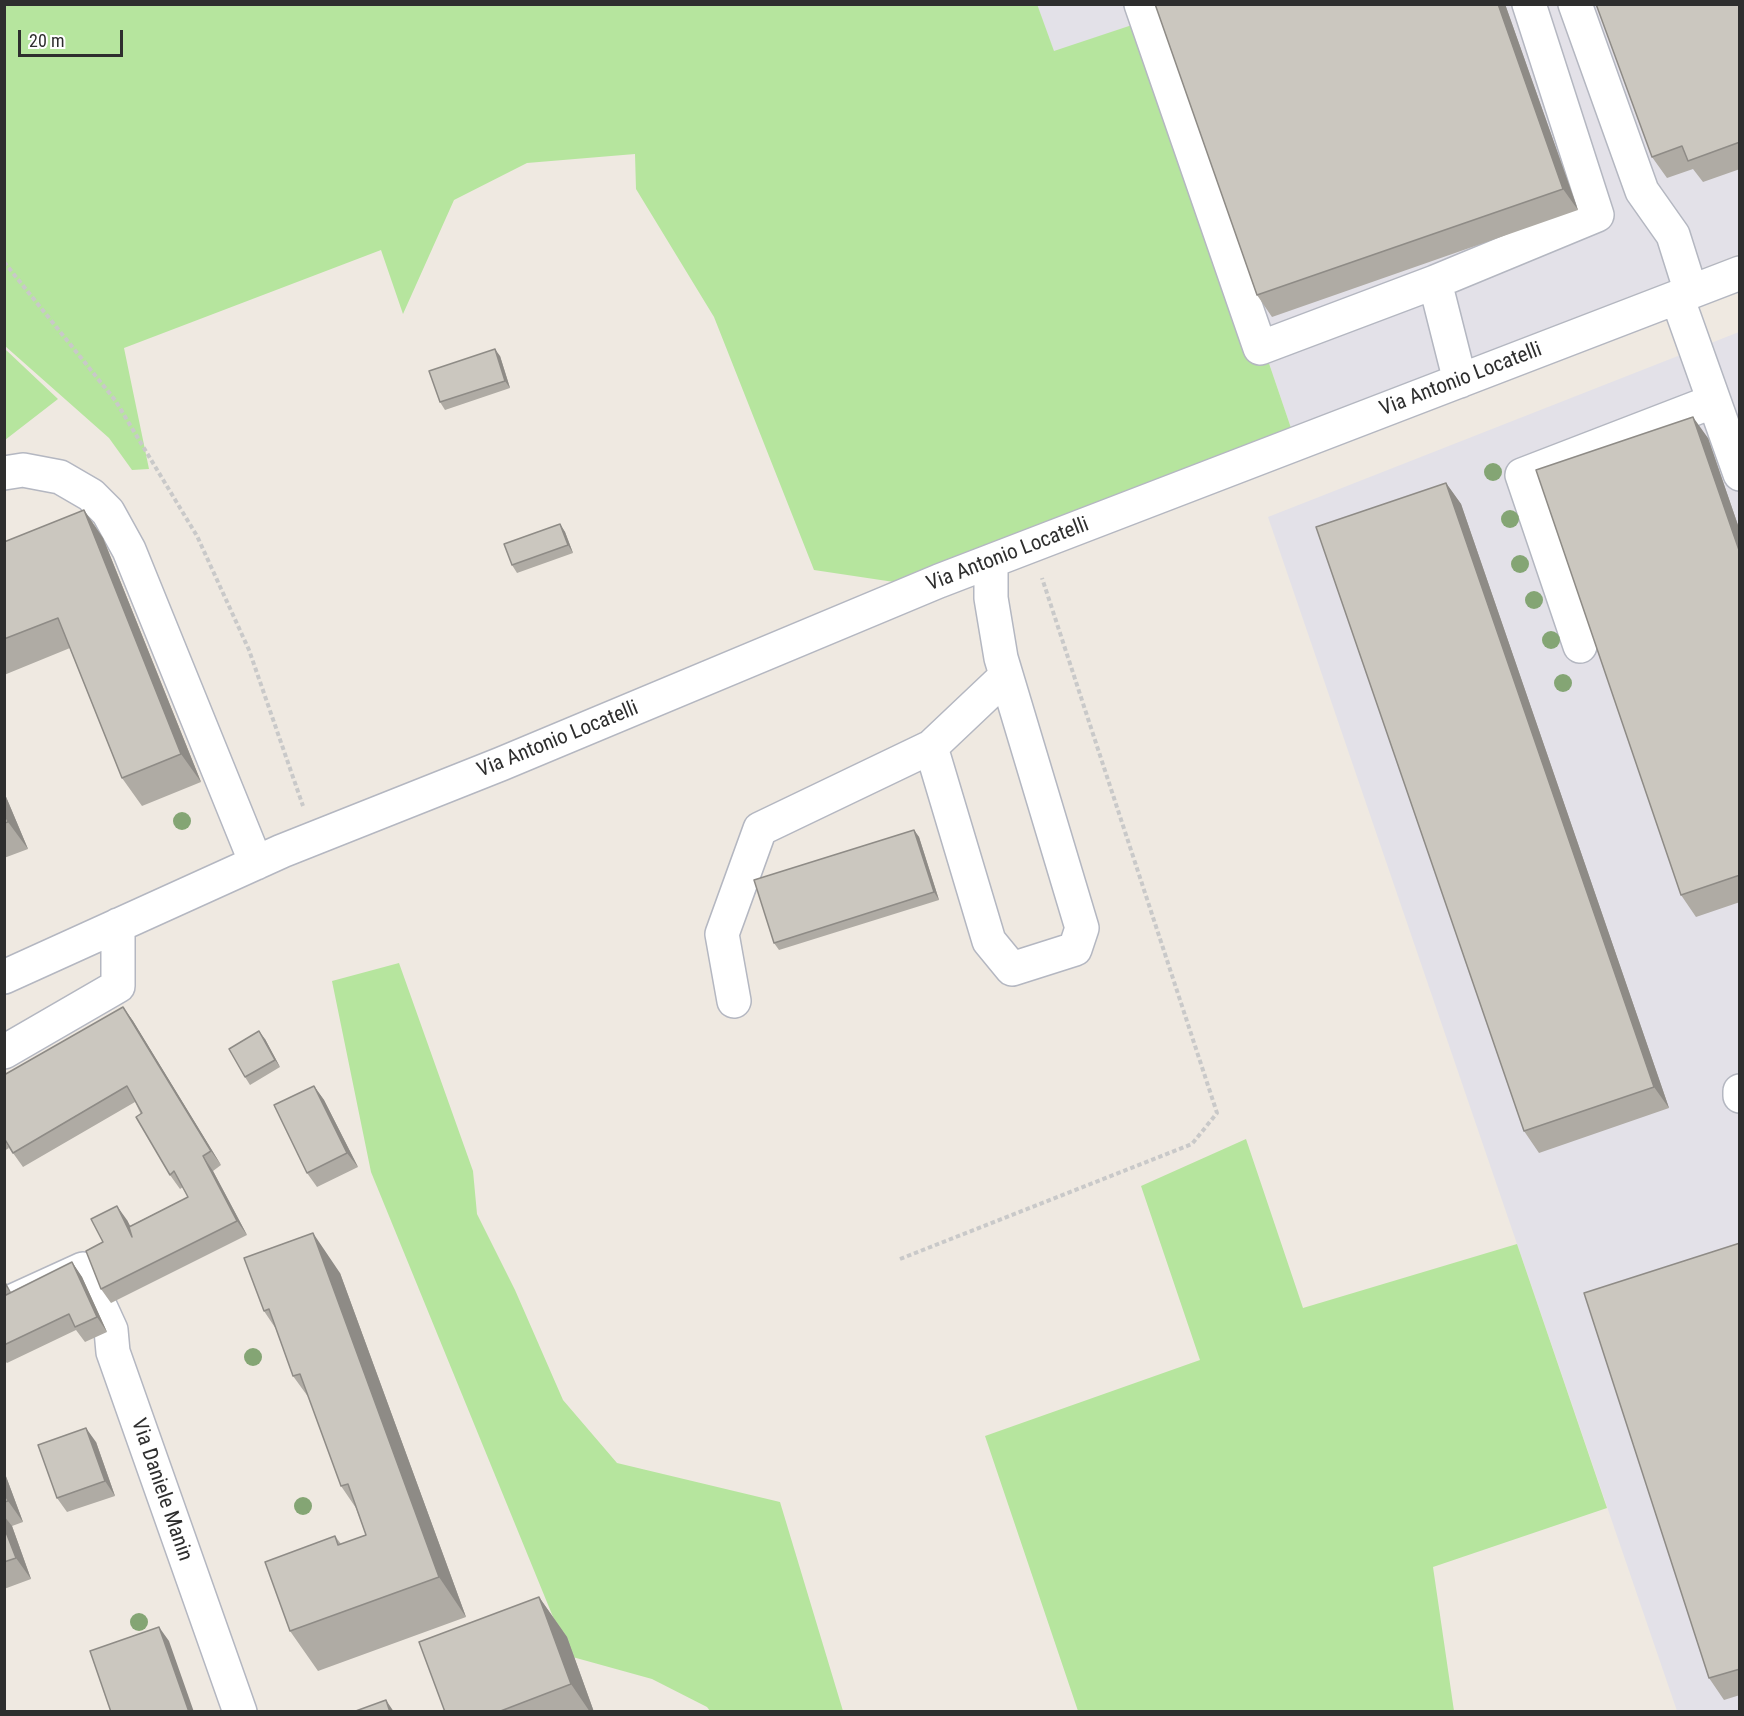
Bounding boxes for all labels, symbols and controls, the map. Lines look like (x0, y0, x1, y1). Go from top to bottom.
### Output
scale bar (21, 18, 126, 56)
text: 20 m (29, 30, 64, 51)
street label: Via Antonio Locatelli (1376, 338, 1546, 422)
street label: Via Antonio Locatelli (923, 513, 1093, 597)
street label: Via Antonio Locatelli (474, 696, 642, 784)
street label: Via Daniele Manin (125, 1415, 197, 1565)

